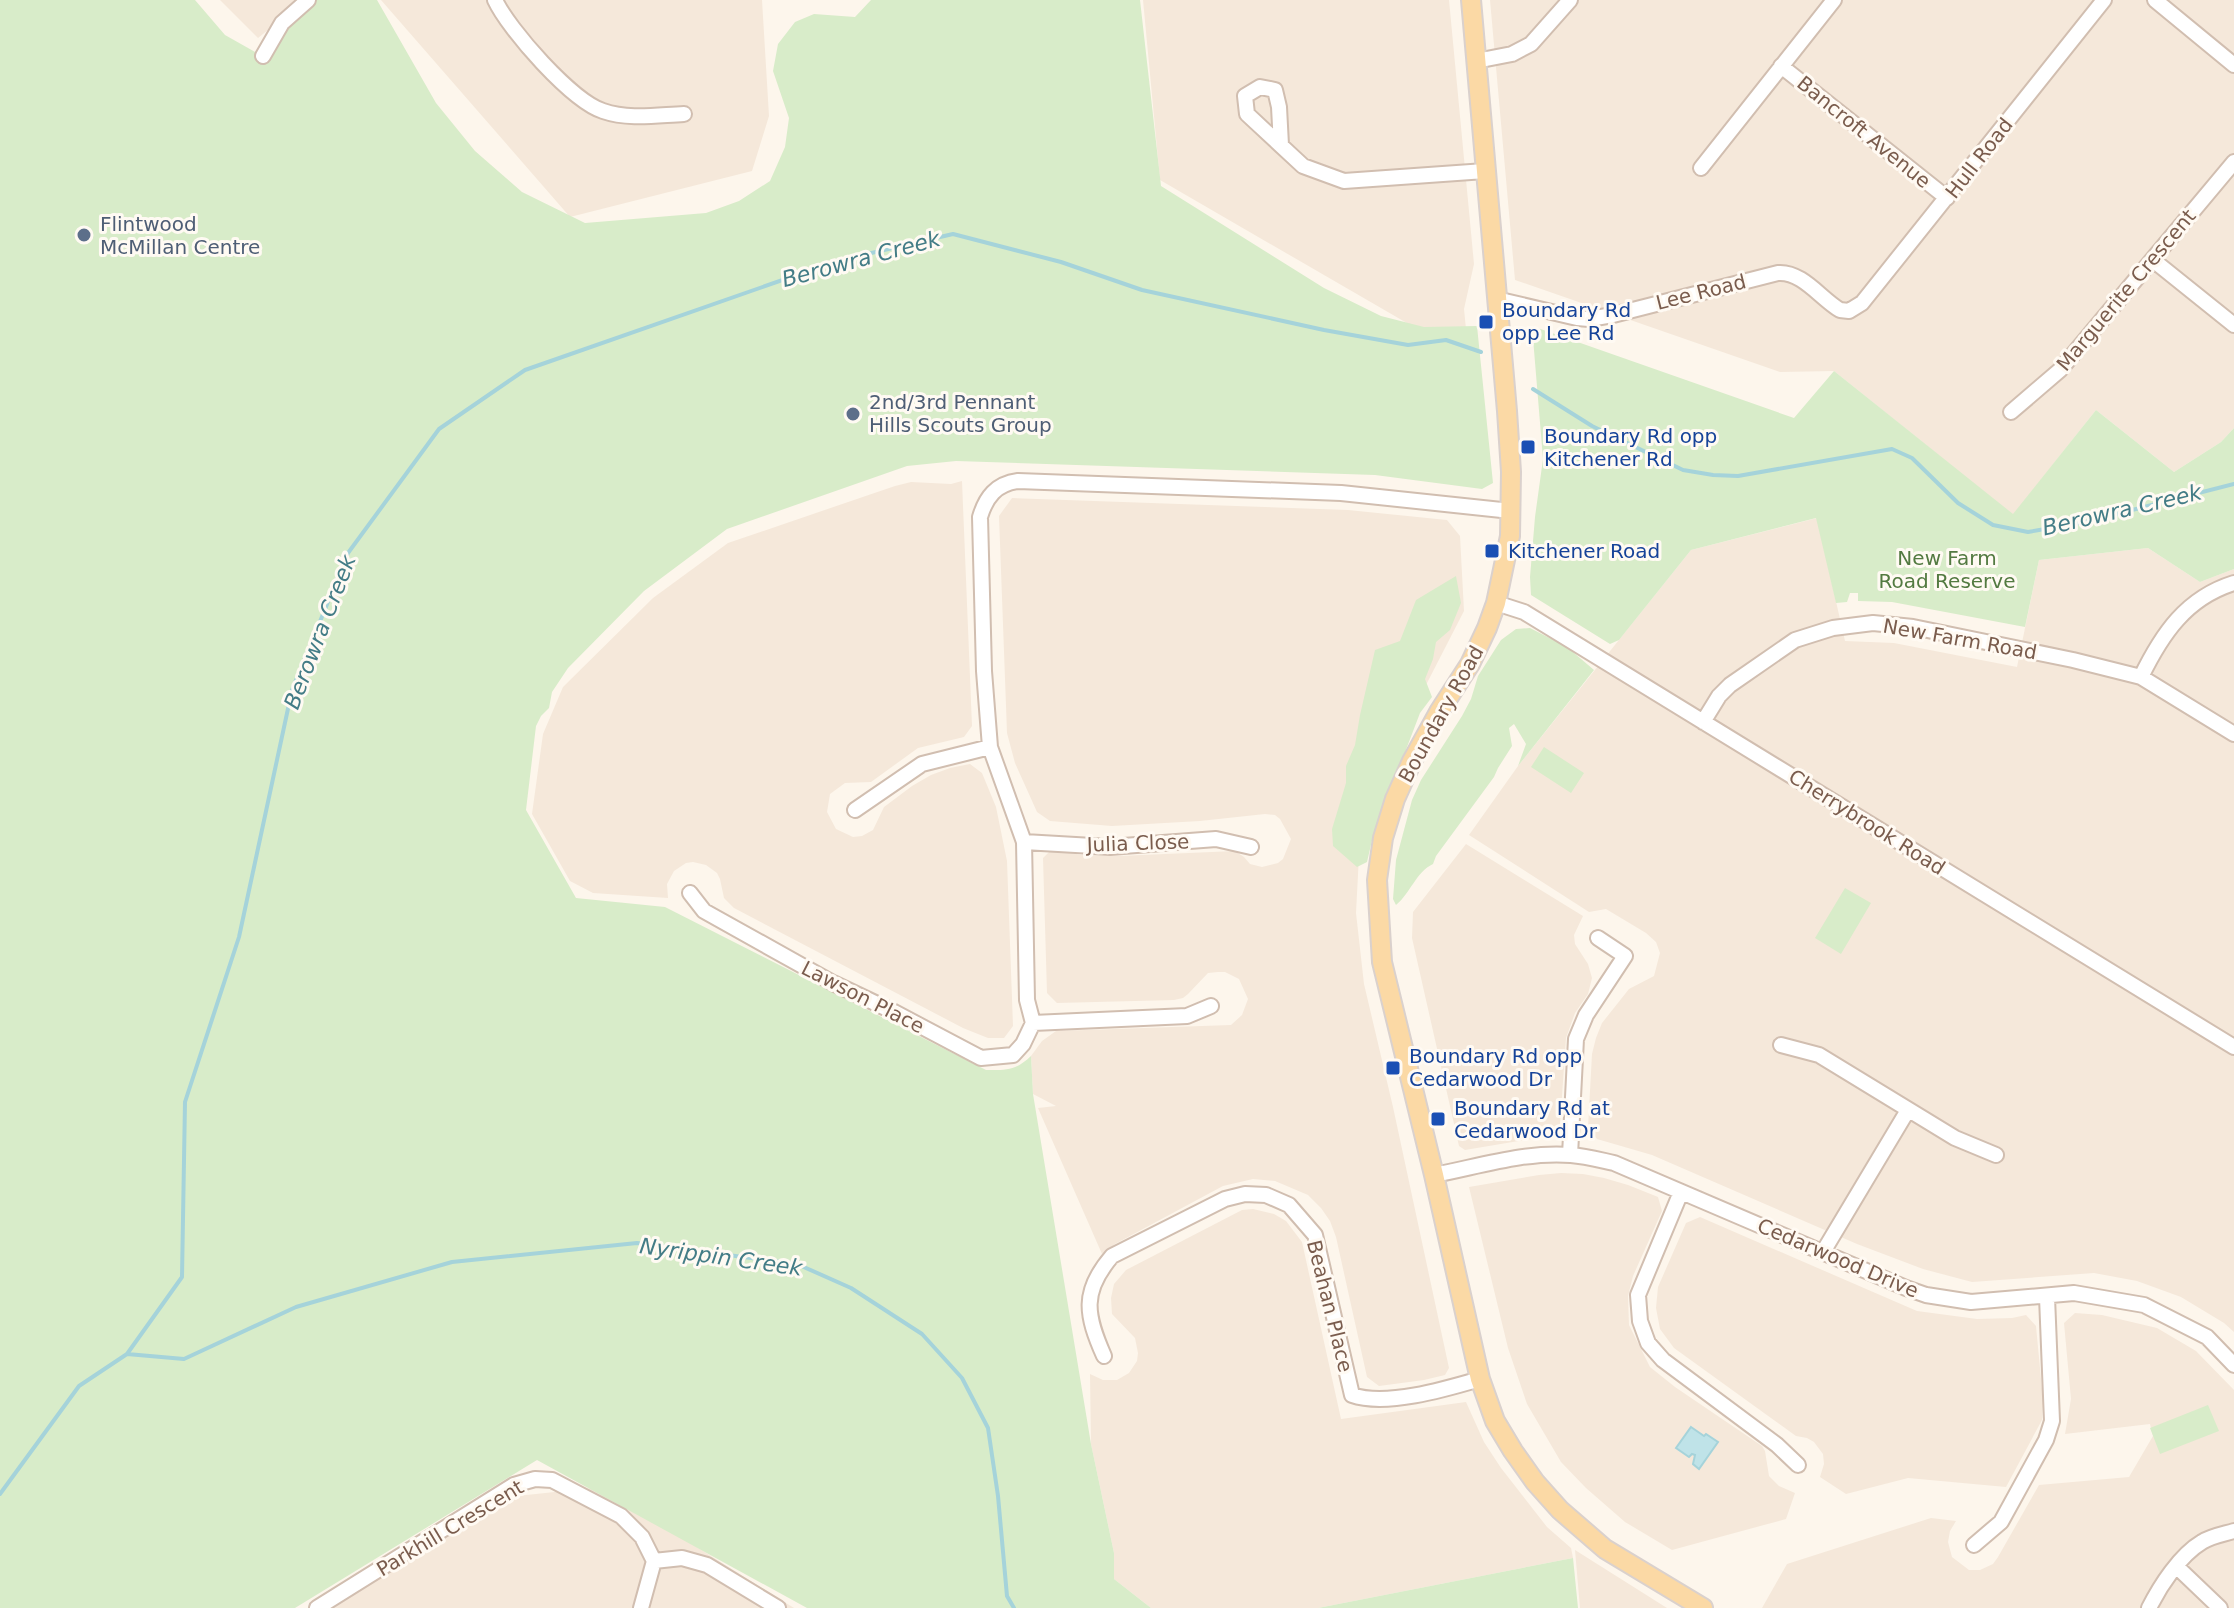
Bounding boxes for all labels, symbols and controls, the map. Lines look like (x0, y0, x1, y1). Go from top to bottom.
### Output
street label: Bancroft Avenue (1792, 71, 1936, 193)
street label: Hull Road (1940, 113, 2018, 203)
street label: Marguerite Crescent (2051, 204, 2201, 376)
place label: Flintwood McMillan Centre (100, 212, 260, 259)
marker: Flintwood McMillan Centre (75, 226, 93, 244)
water label: Berowra Creek (779, 226, 944, 292)
street label: Lee Road (1653, 269, 1749, 315)
place label: Boundary Rd opp Lee Rd (1502, 298, 1631, 345)
marker: Boundary Rd opp Lee Rd (1477, 313, 1495, 331)
place label: 2nd/3rd Pennant Hills Scouts Group (869, 390, 1052, 437)
marker: 2nd/3rd Pennant Hills Scouts Group (844, 405, 862, 423)
place label: Boundary Rd opp Kitchener Rd (1544, 424, 1717, 471)
marker: Boundary Rd opp Kitchener Rd (1519, 438, 1537, 456)
water label: Berowra Creek (2040, 479, 2205, 540)
place label: Kitchener Road (1508, 539, 1660, 563)
marker: Kitchener Road (1483, 542, 1501, 560)
park label: New Farm Road Reserve (1879, 546, 2015, 593)
water label: Berowra Creek (279, 550, 361, 713)
street label: New Farm Road (1881, 614, 2039, 664)
street label: Boundary Road (1393, 641, 1489, 787)
street label: Cherrybrook Road (1784, 764, 1950, 880)
street label: Julia Close (1084, 829, 1190, 857)
street label: Lawson Place (798, 956, 928, 1038)
place label: Boundary Rd opp Cedarwood Dr (1409, 1044, 1582, 1091)
marker: Boundary Rd opp Cedarwood Dr (1384, 1059, 1402, 1077)
place label: Boundary Rd at Cedarwood Dr (1454, 1096, 1610, 1143)
marker: Boundary Rd at Cedarwood Dr (1429, 1110, 1447, 1128)
street label: Cedarwood Drive (1754, 1213, 1922, 1303)
water label: Nyrippin Creek (638, 1233, 805, 1281)
street label: Beahan Place (1302, 1237, 1358, 1375)
street label: Parkhill Crescent (372, 1475, 528, 1581)

